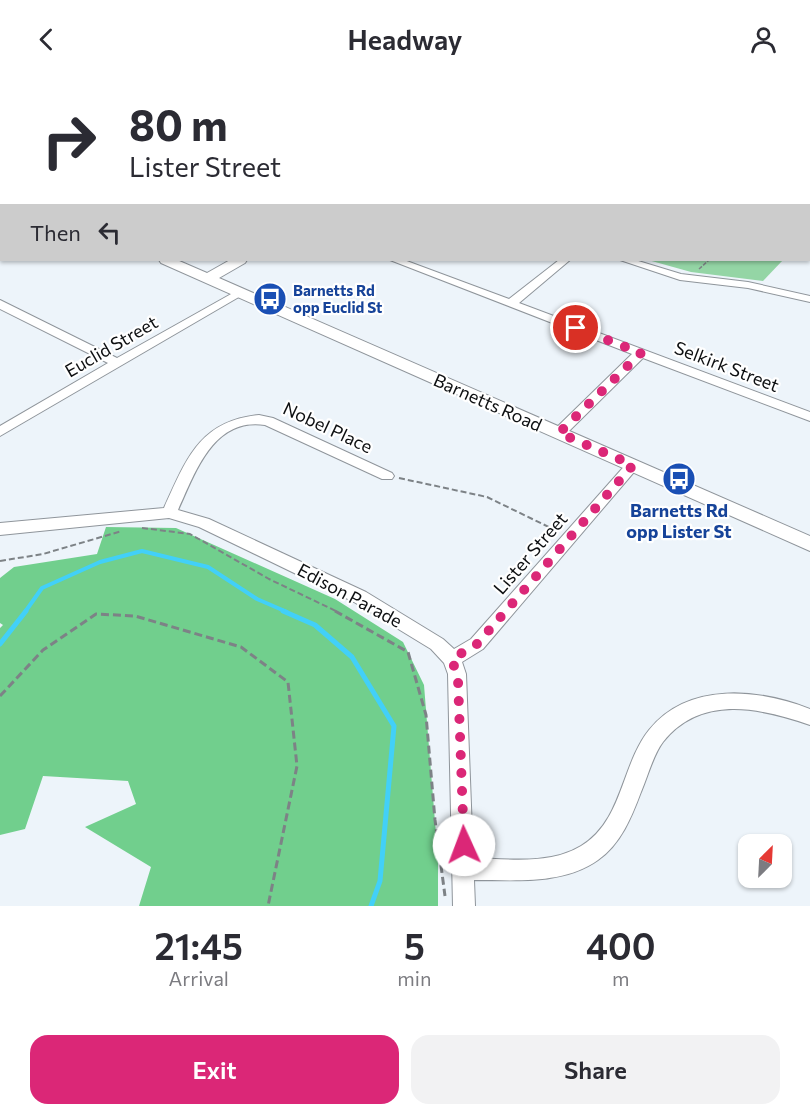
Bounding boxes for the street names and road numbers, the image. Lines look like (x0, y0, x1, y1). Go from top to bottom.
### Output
street label: Euclid Street (61, 311, 161, 381)
street label: Selkirk Street (672, 336, 782, 396)
street label: Barnetts Road (430, 368, 546, 436)
street label: Nobel Place (280, 397, 376, 457)
street label: Lister Street (488, 508, 572, 598)
street label: Edison Parade (294, 558, 406, 632)

